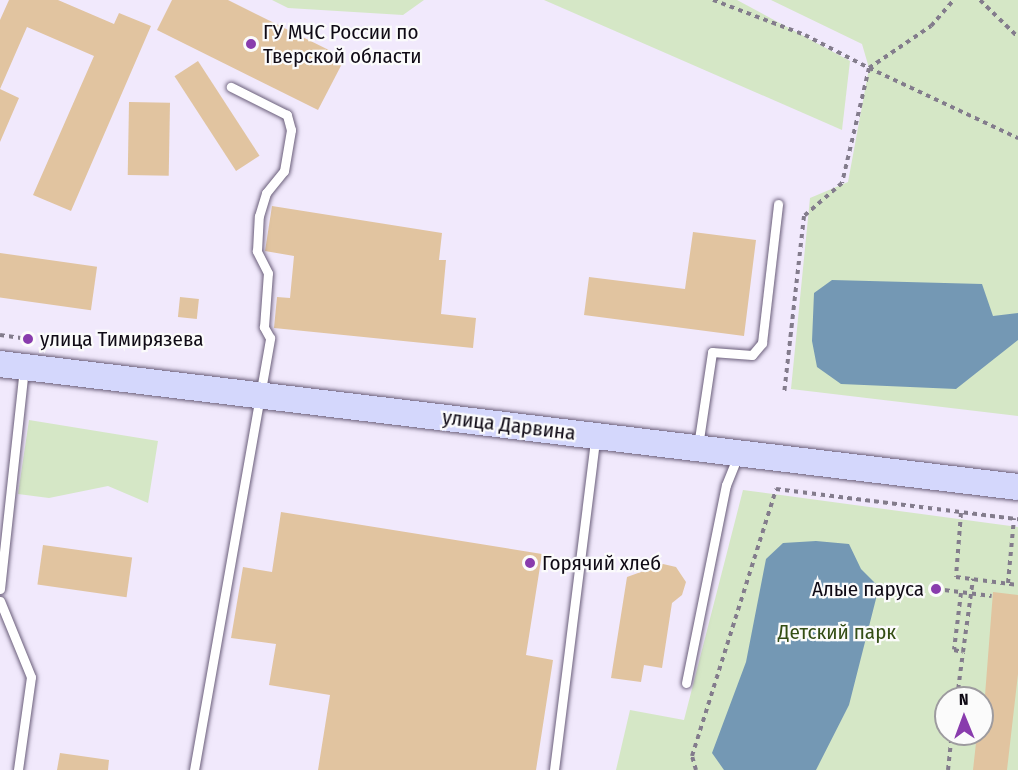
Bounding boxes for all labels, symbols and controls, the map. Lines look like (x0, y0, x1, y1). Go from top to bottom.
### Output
place label: ГУ МЧС России по Тверской области (263, 19, 422, 69)
marker: ГУ МЧС России по Тверской области (244, 37, 258, 51)
place label: улица Тимирязева (40, 326, 204, 352)
marker: улица Тимирязева (21, 332, 35, 346)
street label: улица Дарвина (441, 404, 577, 446)
place label: Горячий хлеб (542, 550, 661, 576)
marker: Горячий хлеб (523, 556, 537, 570)
place label: Алые паруса (812, 576, 924, 602)
marker: Алые паруса (929, 582, 943, 596)
park label: Детский парк (778, 619, 896, 645)
north arrow (934, 686, 994, 746)
text: N (959, 690, 969, 709)

